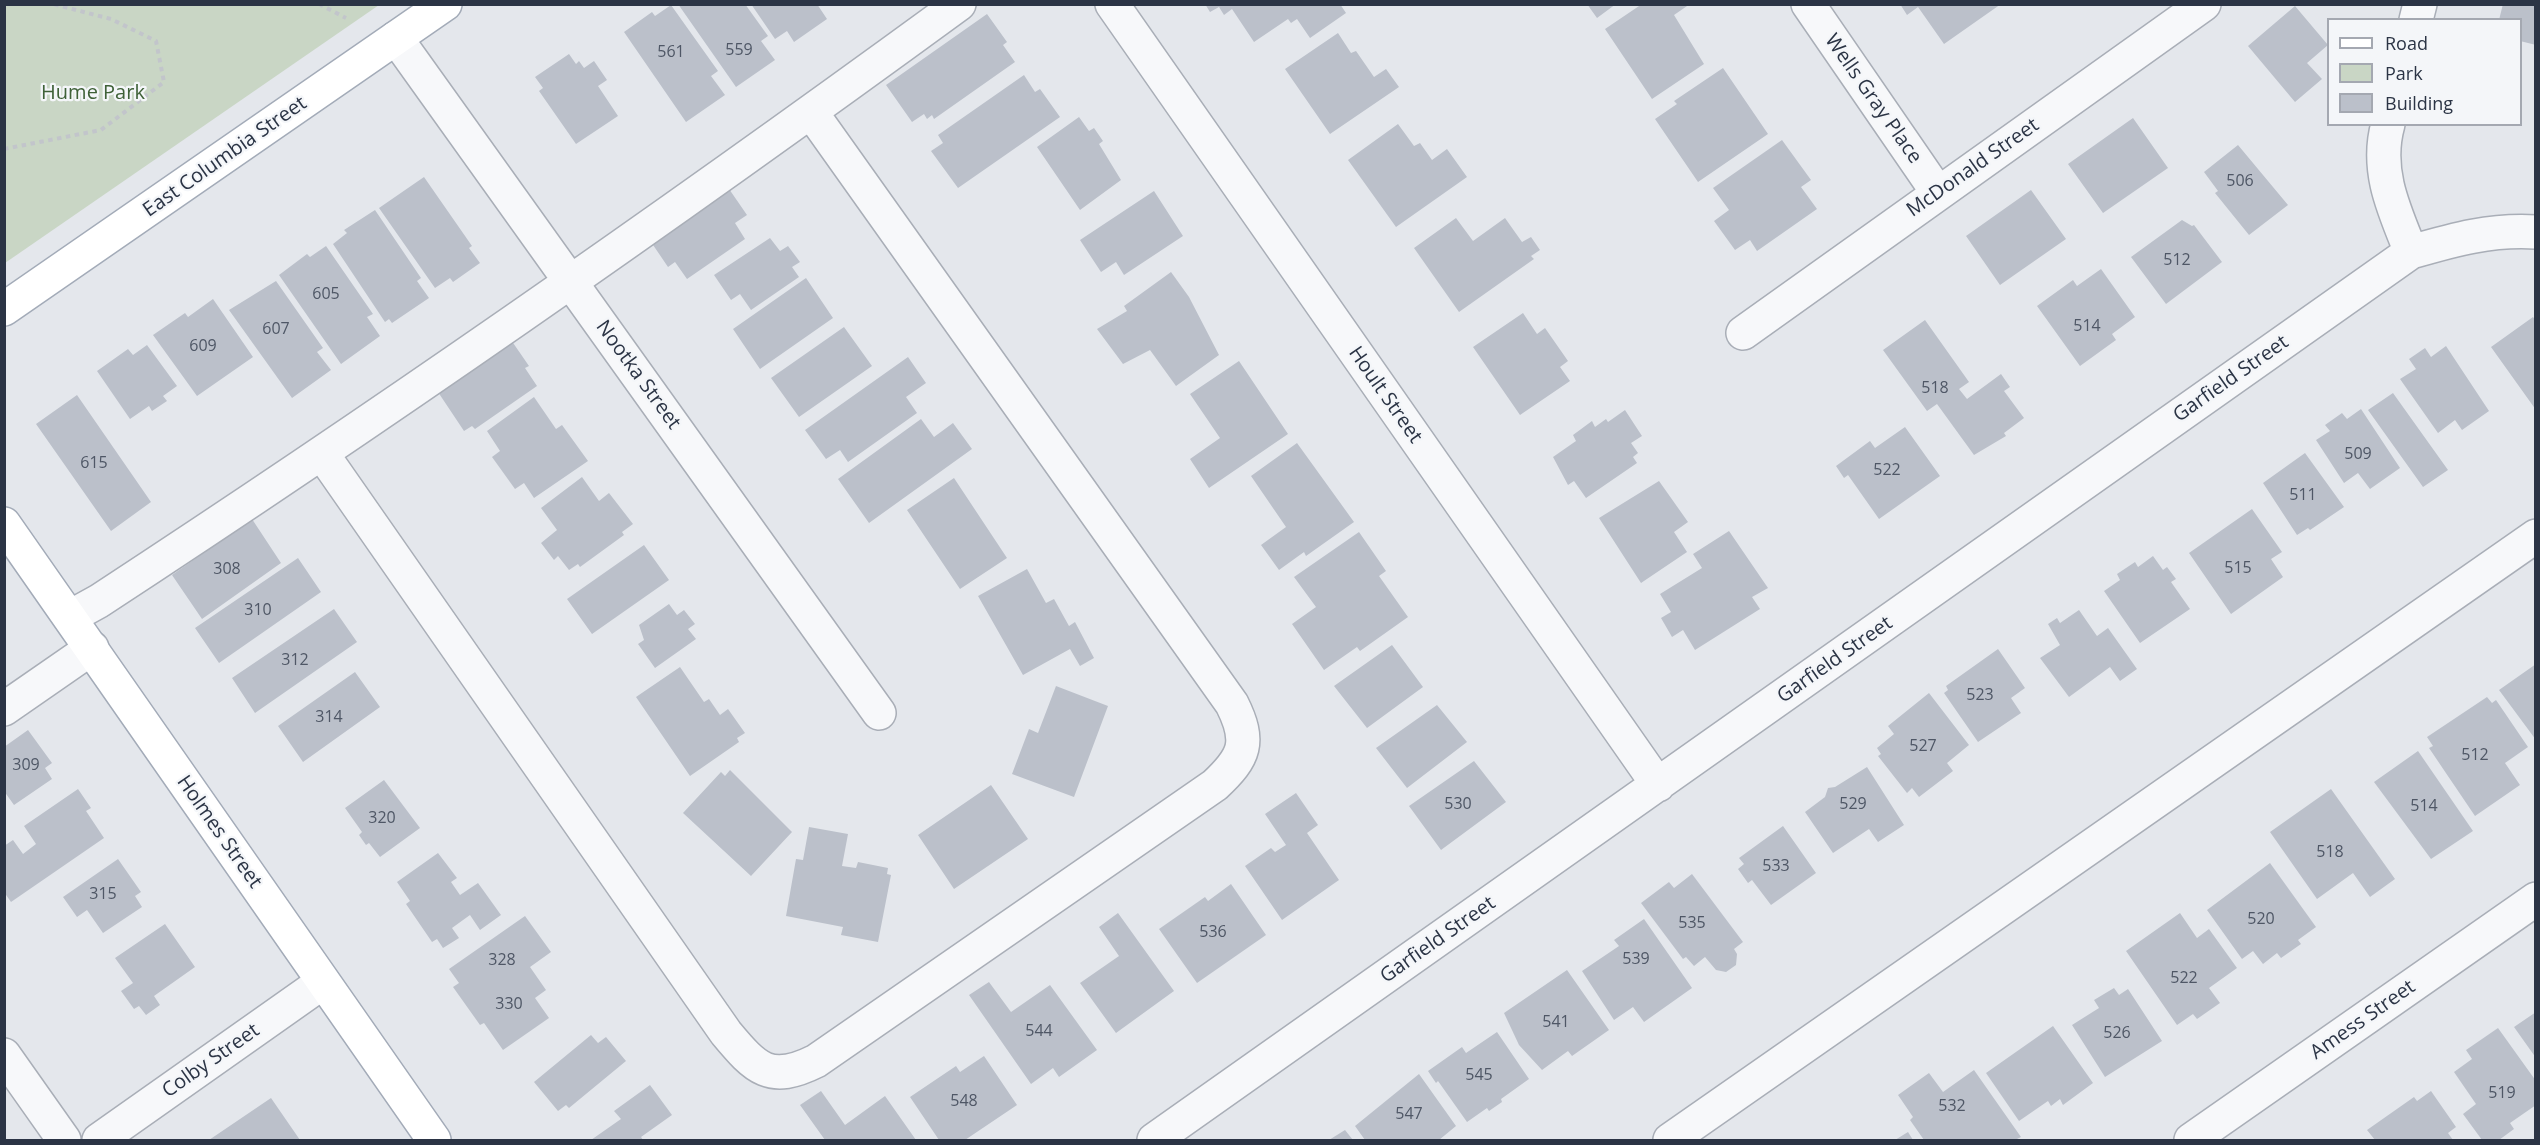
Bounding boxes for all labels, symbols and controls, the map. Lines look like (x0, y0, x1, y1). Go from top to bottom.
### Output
legend (2327, 18, 2522, 126)
street label: Wells Gray Place (1819, 30, 1927, 168)
text: Road (2385, 31, 2428, 55)
house number: 559 (725, 40, 753, 60)
house number: 561 (657, 42, 685, 62)
text: Park (2385, 61, 2423, 85)
park label: Hume Park (41, 81, 145, 105)
text: Building (2385, 91, 2453, 115)
street label: East Columbia Street (139, 92, 311, 222)
street label: McDonald Street (1902, 113, 2044, 223)
house number: 506 (2226, 171, 2254, 191)
house number: 512 (2163, 250, 2191, 270)
house number: 605 (312, 284, 340, 304)
street label: Nootka Street (590, 316, 686, 434)
house number: 514 (2073, 316, 2101, 336)
house number: 607 (262, 319, 290, 339)
street label: Garfield Street (2169, 330, 2293, 428)
house number: 609 (189, 336, 217, 356)
street label: Hoult Street (1343, 342, 1427, 448)
house number: 518 (1921, 378, 1949, 398)
house number: 509 (2344, 444, 2372, 464)
house number: 615 (80, 453, 108, 473)
house number: 522 (1873, 460, 1901, 480)
house number: 511 (2289, 485, 2317, 505)
house number: 515 (2224, 558, 2252, 578)
house number: 308 (213, 559, 241, 579)
house number: 310 (244, 600, 272, 620)
street label: Garfield Street (1773, 611, 1897, 709)
house number: 312 (281, 650, 309, 670)
house number: 523 (1966, 685, 1994, 705)
house number: 314 (315, 707, 343, 727)
house number: 527 (1909, 736, 1937, 756)
house number: 512 (2461, 745, 2489, 765)
house number: 309 (12, 755, 40, 775)
street label: Holmes Street (171, 771, 267, 893)
house number: 530 (1444, 794, 1472, 814)
house number: 529 (1839, 794, 1867, 814)
house number: 514 (2410, 796, 2438, 816)
house number: 320 (368, 808, 396, 828)
house number: 518 (2316, 842, 2344, 862)
house number: 533 (1762, 856, 1790, 876)
house number: 315 (89, 884, 117, 904)
street label: Garfield Street (1376, 891, 1500, 989)
house number: 520 (2247, 909, 2275, 929)
house number: 535 (1678, 913, 1706, 933)
house number: 536 (1199, 922, 1227, 942)
house number: 539 (1622, 949, 1650, 969)
house number: 328 (488, 950, 516, 970)
house number: 522 (2170, 968, 2198, 988)
street label: Amess Street (2306, 975, 2420, 1065)
house number: 330 (495, 994, 523, 1014)
house number: 541 (1542, 1012, 1570, 1032)
street label: Colby Street (158, 1019, 264, 1103)
house number: 544 (1025, 1021, 1053, 1041)
house number: 526 (2103, 1023, 2131, 1043)
house number: 545 (1465, 1065, 1493, 1085)
house number: 519 (2488, 1083, 2516, 1103)
house number: 548 (950, 1091, 978, 1111)
house number: 532 (1938, 1096, 1966, 1116)
house number: 547 (1395, 1104, 1423, 1124)

